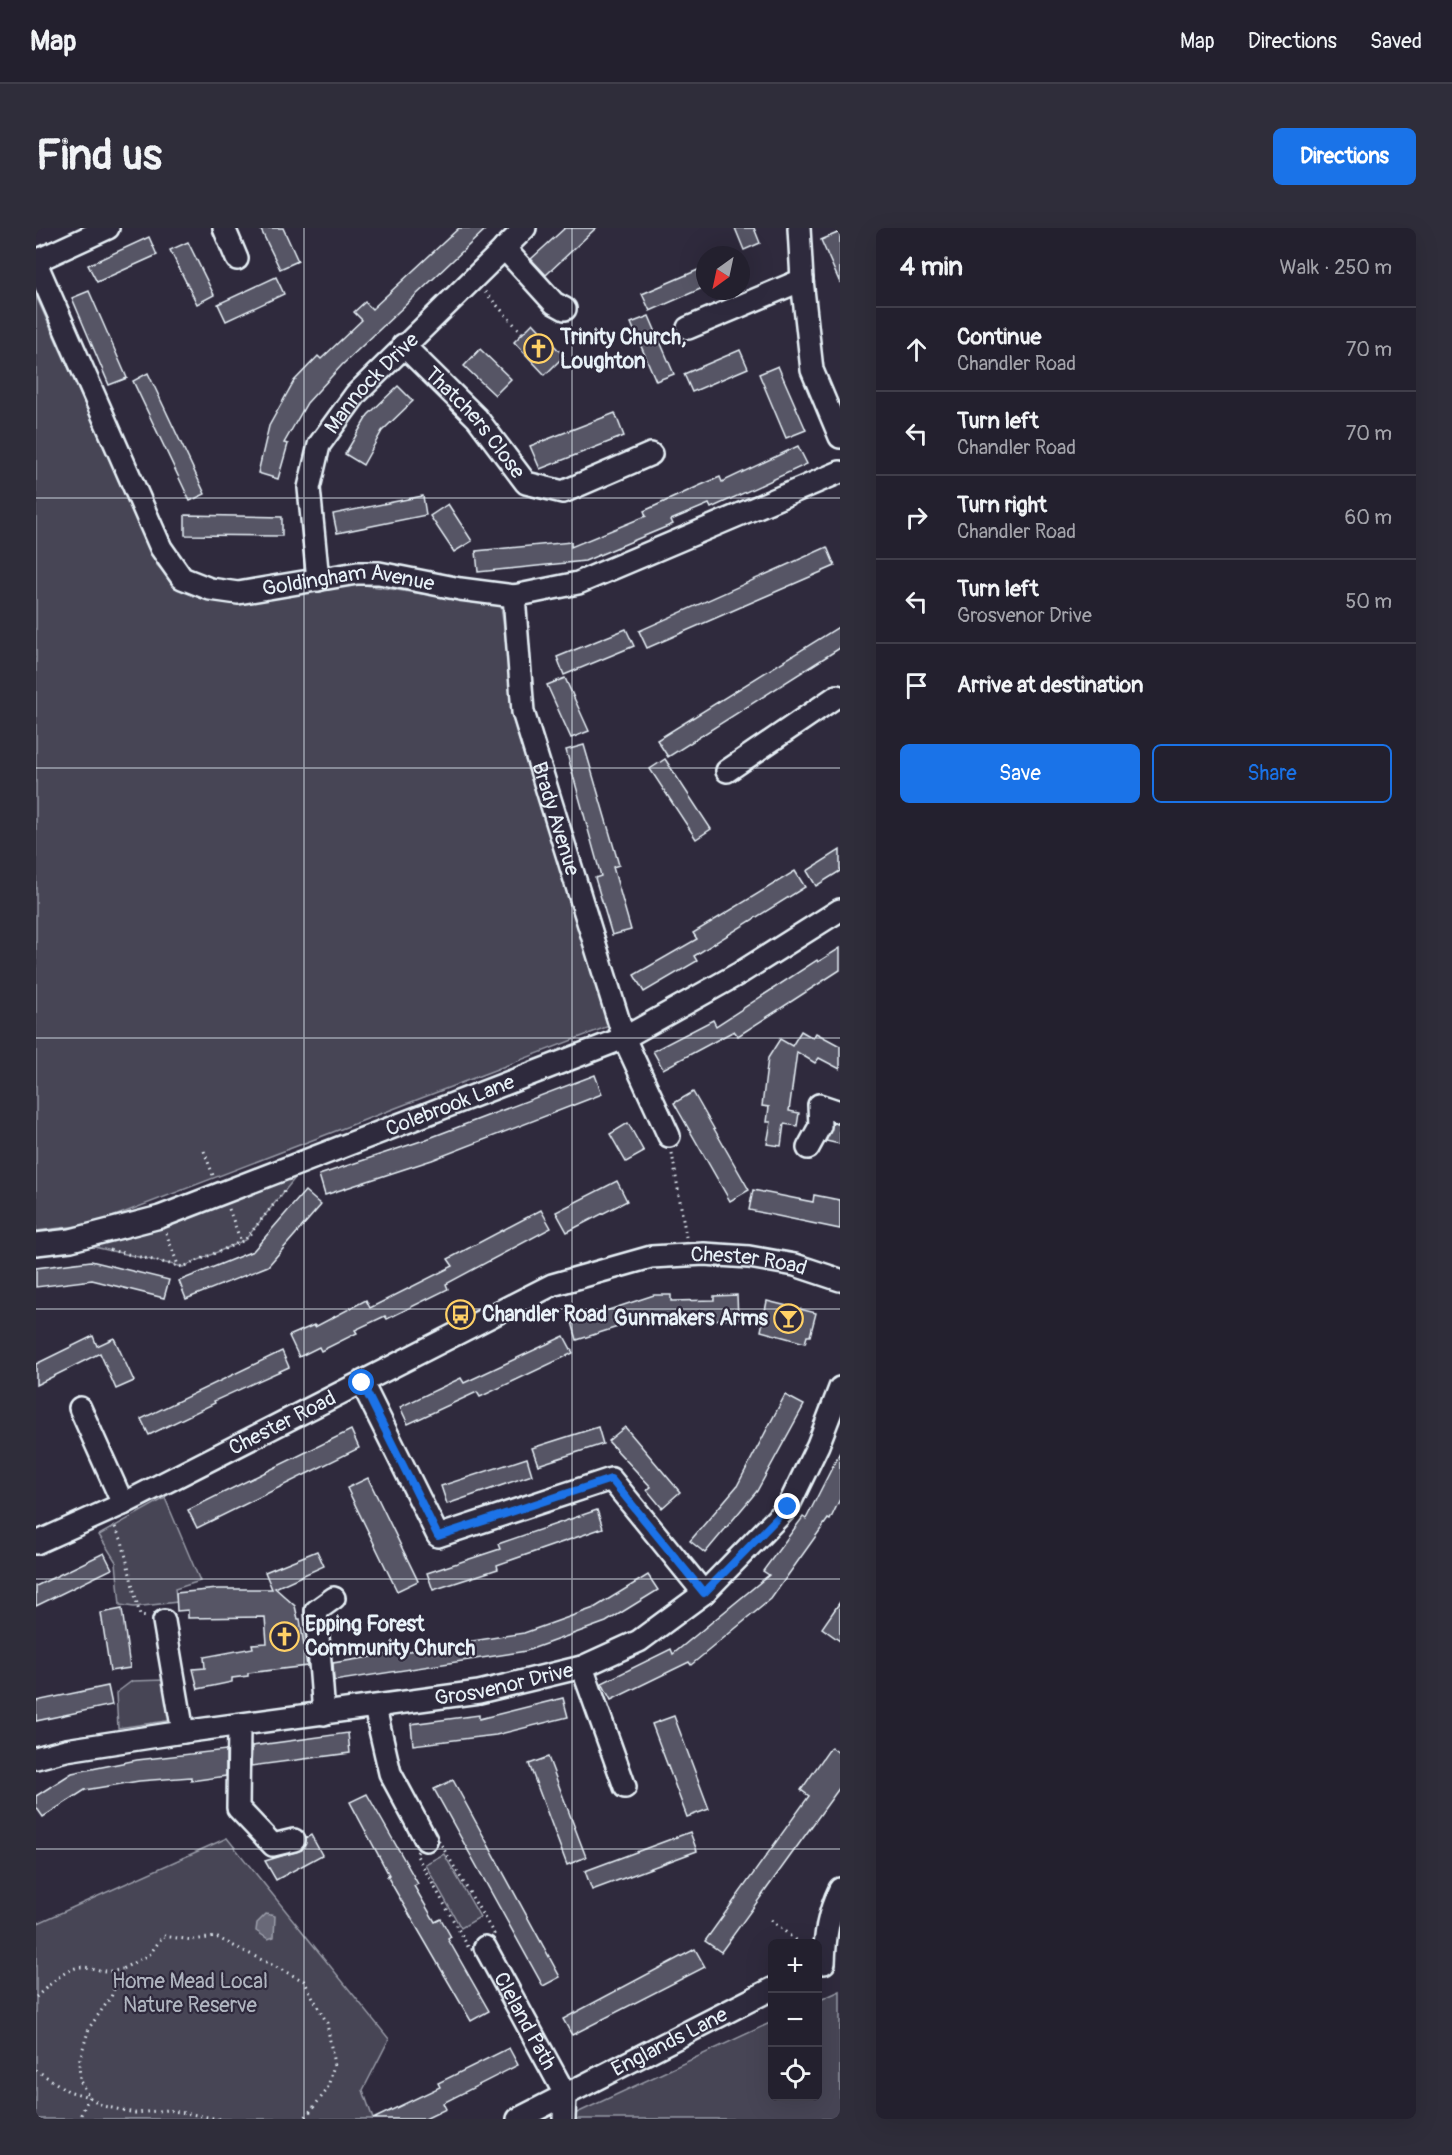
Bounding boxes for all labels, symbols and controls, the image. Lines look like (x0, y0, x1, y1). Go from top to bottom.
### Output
text: Map (30, 24, 76, 59)
text: Map (1180, 28, 1215, 55)
text: Directions (1248, 28, 1337, 55)
text: Saved (1370, 28, 1422, 55)
button: Directions (1273, 128, 1416, 185)
text: Find us (36, 130, 162, 182)
north arrow (696, 246, 750, 300)
text: 4 min (900, 251, 963, 283)
text: Walk · 250 m (1280, 255, 1392, 280)
text: Continue (957, 323, 1041, 351)
place label: Trinity Church, Loughton (559, 324, 686, 375)
street label: Mannock Drive (318, 326, 425, 439)
church icon: Trinity Church, Loughton (523, 333, 555, 365)
icon: ahead (900, 333, 933, 366)
text: 70 m (1346, 337, 1392, 362)
text: Chandler Road (957, 351, 1076, 376)
street label: Thatchers Close (419, 361, 532, 484)
text: Turn left (957, 407, 1039, 435)
icon: left (900, 417, 933, 450)
text: 70 m (1346, 421, 1392, 446)
text: Chandler Road (957, 435, 1076, 460)
text: Turn right (957, 491, 1047, 519)
icon: right (900, 501, 933, 534)
text: 60 m (1345, 505, 1392, 530)
text: Chandler Road (957, 519, 1076, 544)
street label: Goldingham Avenue (260, 558, 437, 602)
text: Turn left (957, 575, 1039, 603)
icon: left (900, 585, 933, 618)
text: 50 m (1345, 589, 1392, 614)
text: Grosvenor Drive (957, 603, 1092, 628)
icon: arrive (900, 669, 933, 702)
text: Arrive at destination (957, 671, 1143, 699)
button: Save (900, 744, 1140, 803)
button: Share (1152, 744, 1392, 803)
street label: Brady Avenue (526, 759, 587, 879)
street label: Colebrook Lane (382, 1068, 519, 1142)
street label: Chester Road (690, 1240, 810, 1282)
bus stop icon: Chandler Road (445, 1298, 477, 1330)
place label: Chandler Road (482, 1301, 607, 1328)
bar icon: Gunmakers Arms (773, 1302, 805, 1334)
place label: Gunmakers Arms (614, 1305, 769, 1332)
route start (348, 1369, 374, 1395)
street label: Chester Road (224, 1384, 340, 1461)
route end (774, 1493, 800, 1519)
place label: Epping Forest Community Church (305, 1611, 476, 1662)
church icon: Epping Forest Community Church (268, 1620, 300, 1652)
street label: Grosvenor Drive (433, 1656, 577, 1711)
map controls (768, 1939, 822, 2101)
button: + (768, 1939, 822, 1993)
street label: Cleland Path (488, 1967, 563, 2074)
park label: Home Mead Local Nature Reserve (112, 1968, 268, 2019)
button: − (768, 1993, 822, 2047)
street label: Englands Lane (607, 2000, 733, 2082)
button: locate (768, 2047, 822, 2101)

